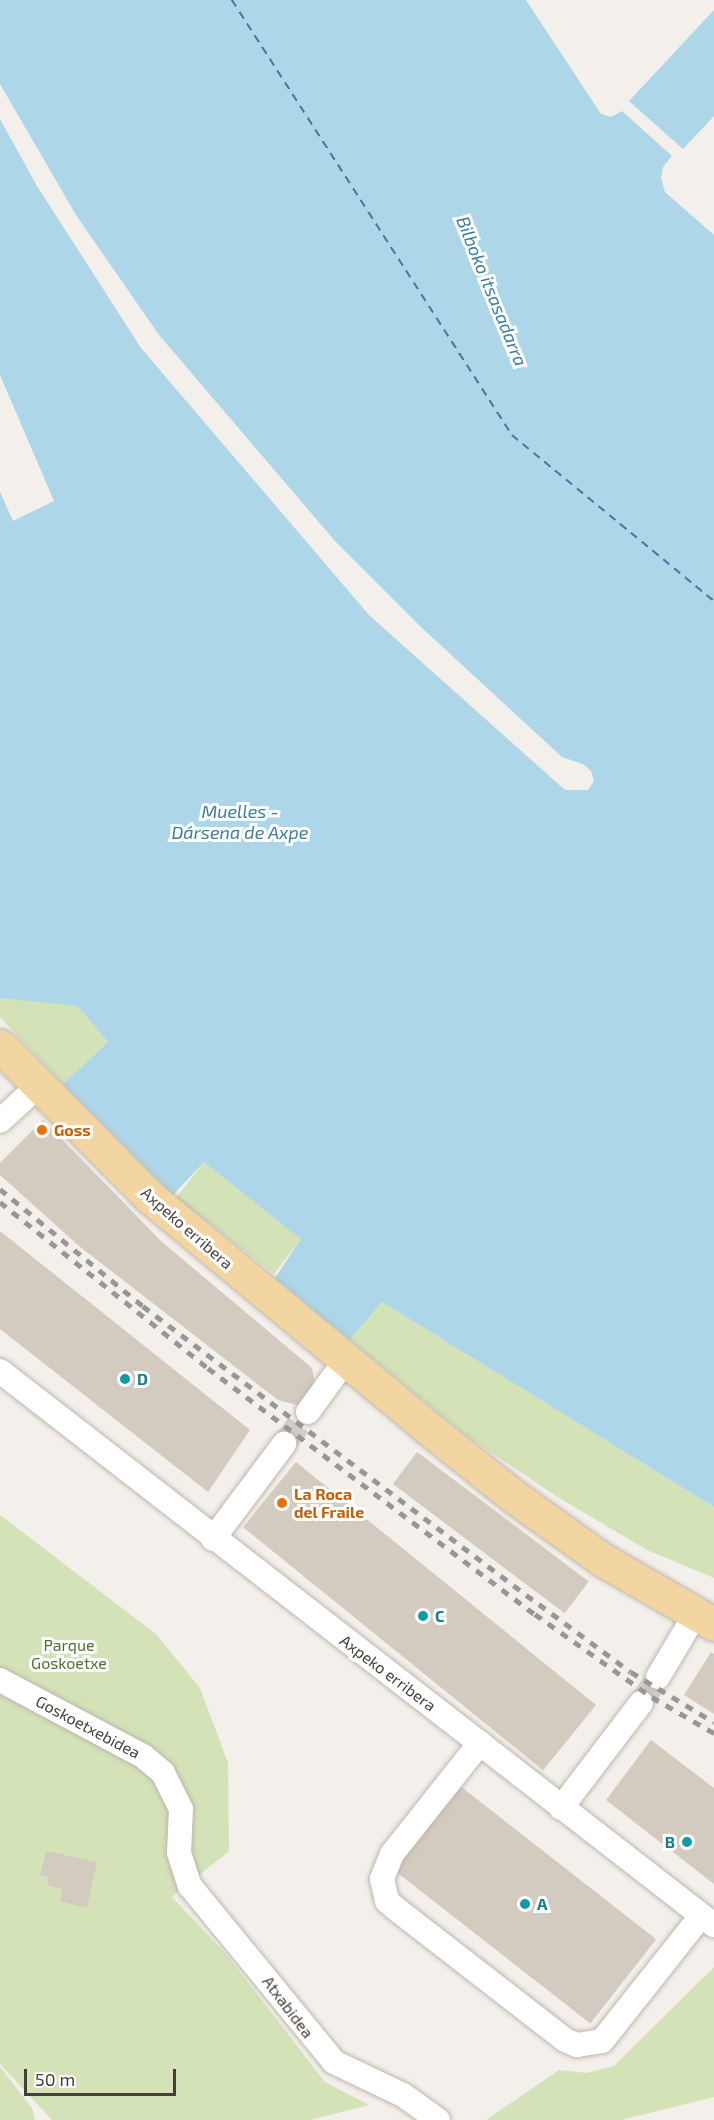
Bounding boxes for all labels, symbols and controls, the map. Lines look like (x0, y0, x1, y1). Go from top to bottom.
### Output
water label: Bilboko itsasadarra (452, 213, 532, 369)
water label: Muelles - Dársena de Axpe (171, 801, 309, 844)
place label: Goss (54, 1120, 91, 1140)
marker: Goss (35, 1123, 49, 1137)
street label: Axpeko erribera (137, 1183, 237, 1273)
place label: D (137, 1369, 148, 1389)
marker: D (118, 1372, 132, 1386)
place label: La Roca del Fraile (294, 1484, 365, 1522)
marker: La Roca del Fraile (275, 1496, 289, 1510)
place label: C (435, 1606, 444, 1626)
marker: C (416, 1609, 430, 1623)
street label: Axpeko erribera (336, 1631, 440, 1715)
park label: Parque Goskoetxe (31, 1635, 107, 1673)
street label: Goskoetxebidea (33, 1691, 143, 1763)
place label: B (665, 1832, 675, 1852)
marker: B (680, 1835, 694, 1849)
place label: A (537, 1894, 547, 1914)
marker: A (518, 1897, 532, 1911)
street label: Atxabidea (258, 1972, 318, 2042)
scale bar (27, 2057, 178, 2095)
text: 50 m (35, 2068, 75, 2090)

